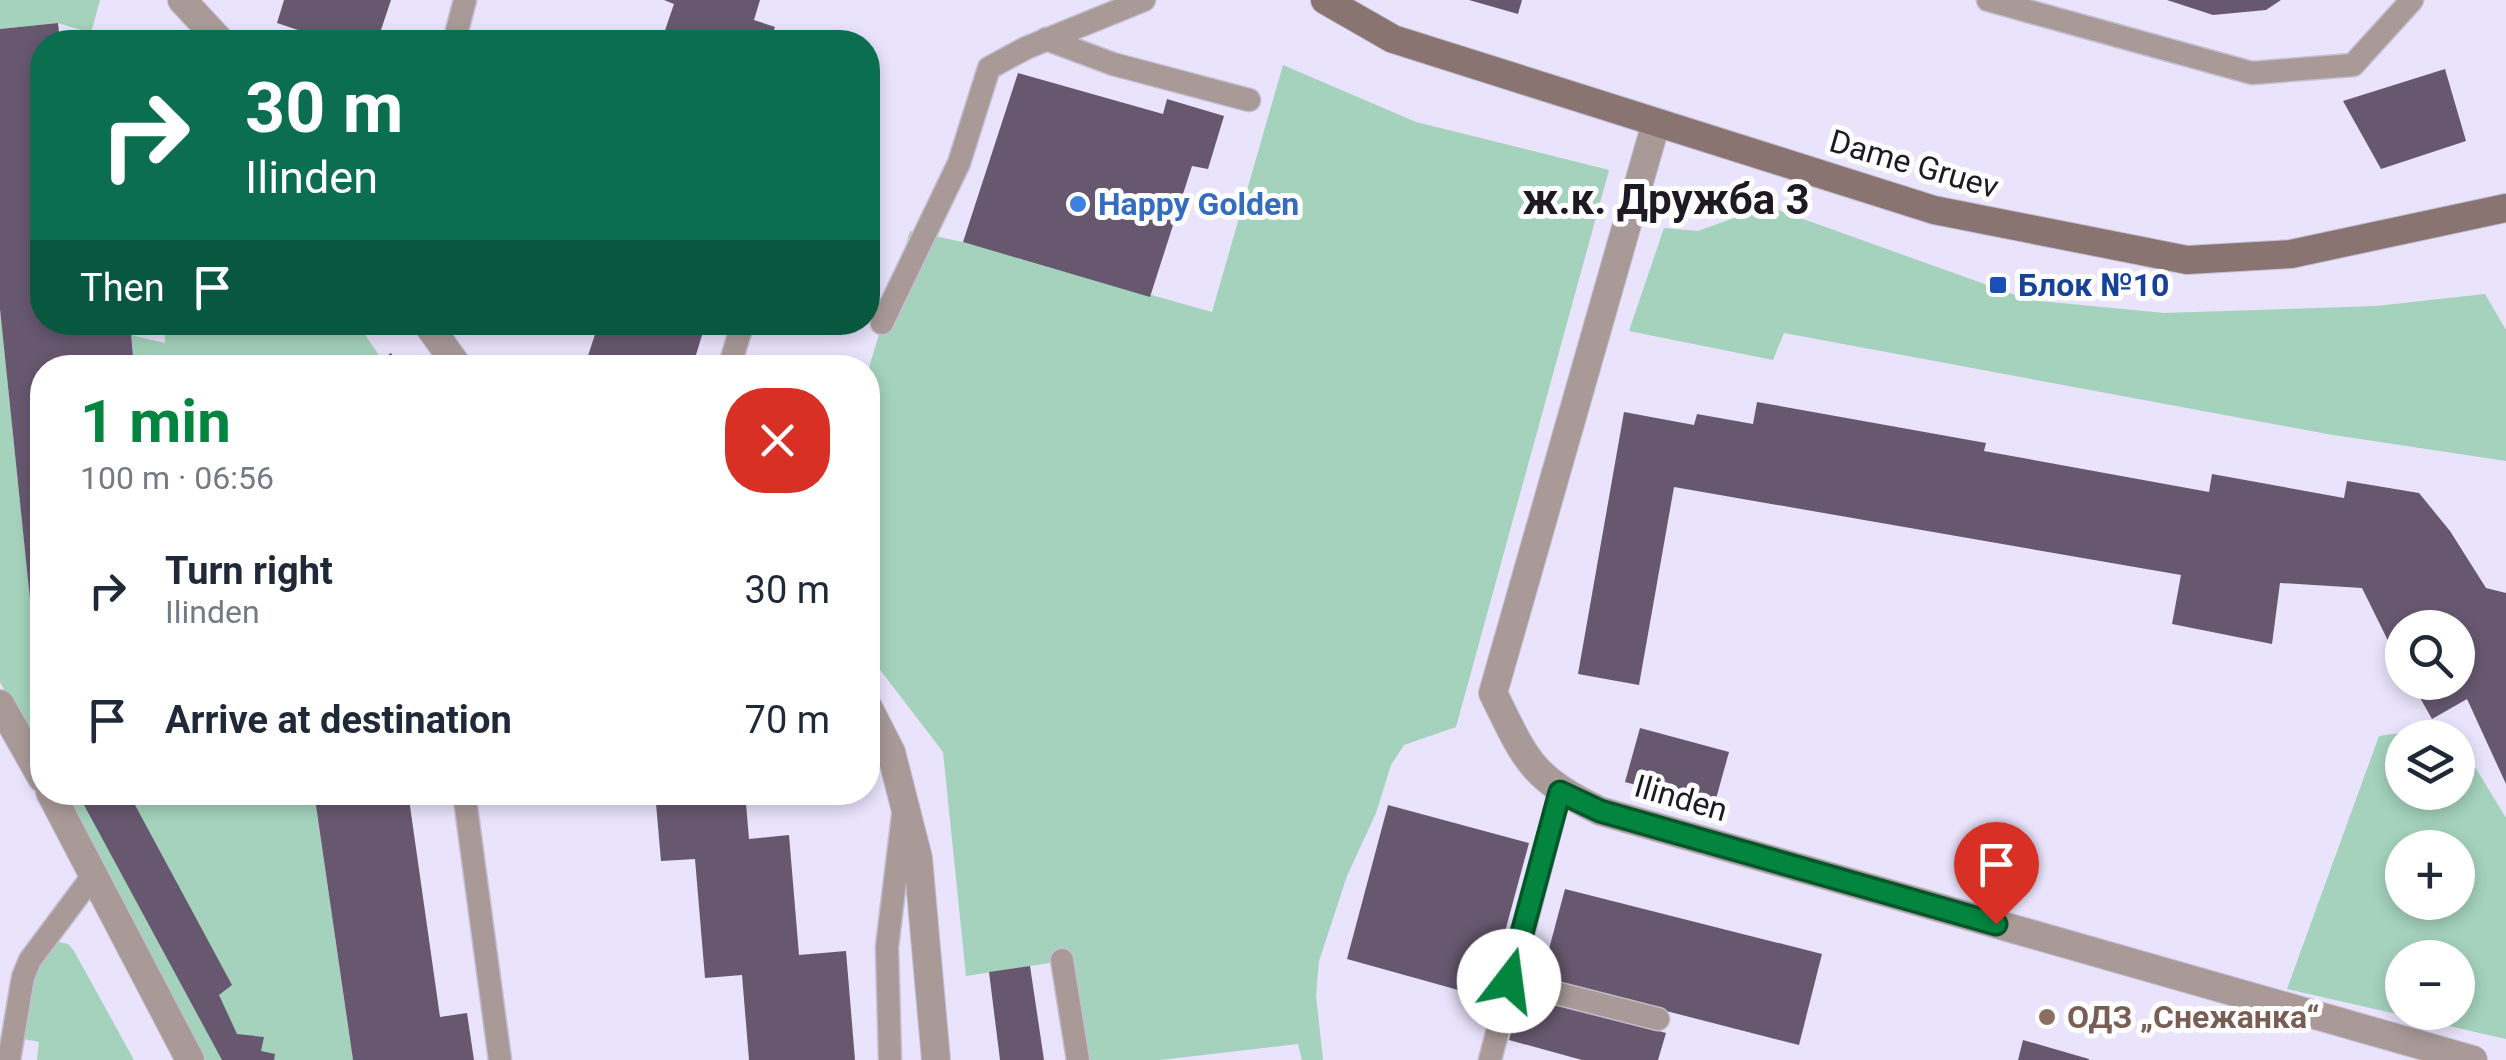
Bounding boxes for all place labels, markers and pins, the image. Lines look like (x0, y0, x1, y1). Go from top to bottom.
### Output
place label: Happy Golden (1098, 185, 1299, 223)
marker: Happy Golden (1067, 193, 1089, 215)
place label: Блок №10 (2018, 266, 2169, 304)
marker: Блок №10 (1987, 274, 2009, 296)
pin (1954, 822, 2039, 925)
place label: ОДЗ „Снежанка“ (2067, 998, 2319, 1036)
marker: ОДЗ „Снежанка“ (2036, 1006, 2058, 1028)

